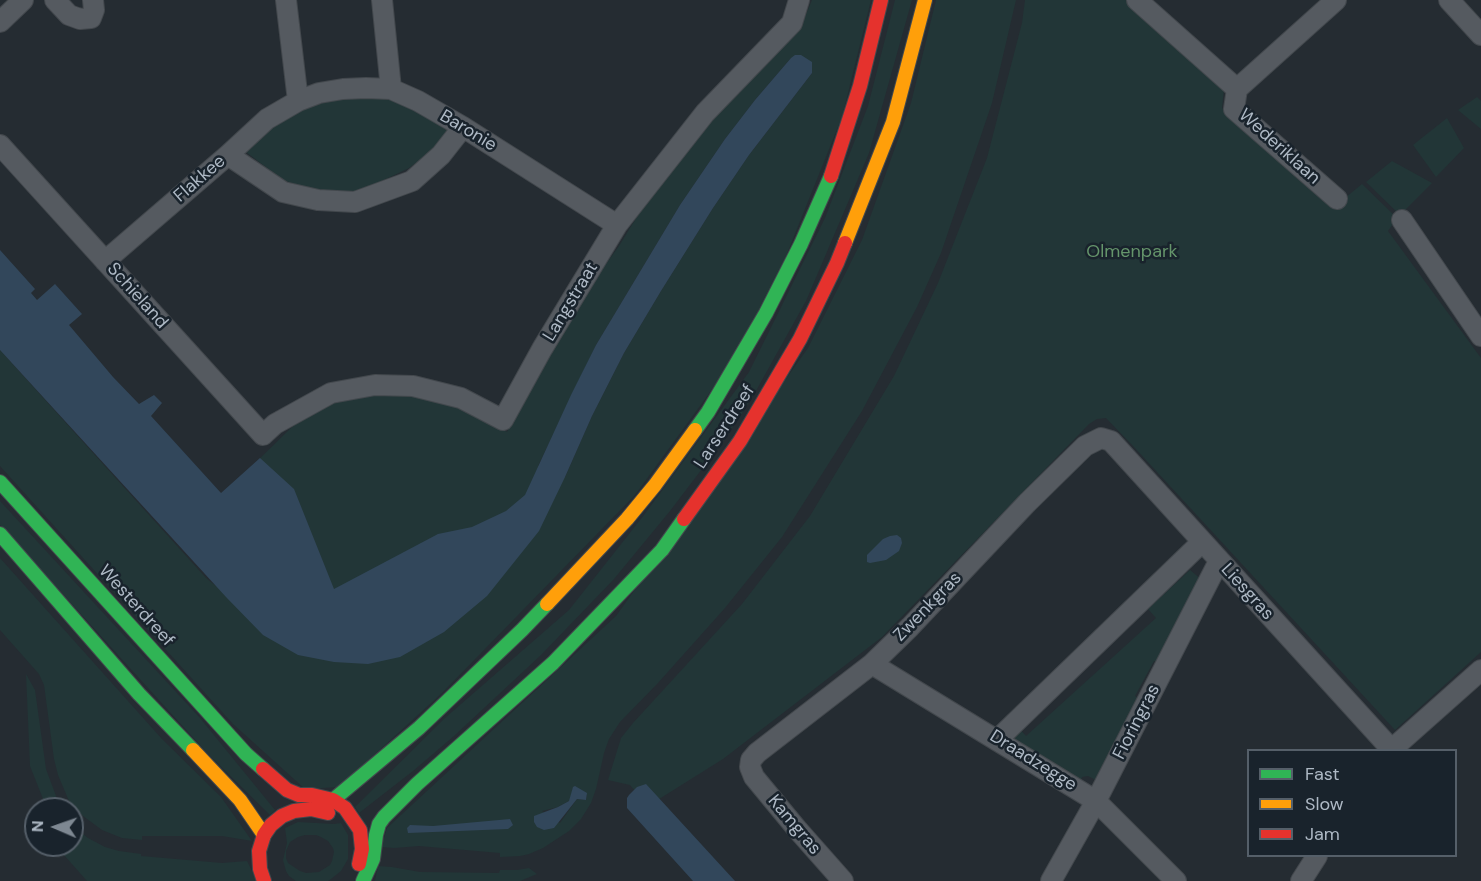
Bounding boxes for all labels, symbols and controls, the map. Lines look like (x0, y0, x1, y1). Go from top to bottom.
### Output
street label: Wederiklaan (1234, 105, 1324, 189)
street label: Baronie (436, 106, 500, 156)
street label: Flakkee (170, 151, 230, 207)
park label: Olmenpark (1086, 241, 1178, 263)
street label: Schieland (102, 259, 172, 333)
street label: Langstraat (539, 259, 603, 345)
street label: Larserdreef (690, 381, 760, 473)
street label: Liesgras (1216, 559, 1278, 625)
street label: Westerdreef (94, 561, 178, 651)
street label: Zwenkgras (890, 568, 966, 646)
street label: Fioringras (1109, 681, 1165, 763)
street label: Draadzegge (986, 726, 1080, 796)
legend (1247, 749, 1457, 857)
text: Fast (1305, 762, 1340, 786)
street label: Kamgras (763, 791, 825, 859)
text: Slow (1305, 792, 1344, 816)
north arrow (24, 797, 84, 857)
text: N (27, 820, 48, 833)
text: Jam (1305, 822, 1340, 846)

